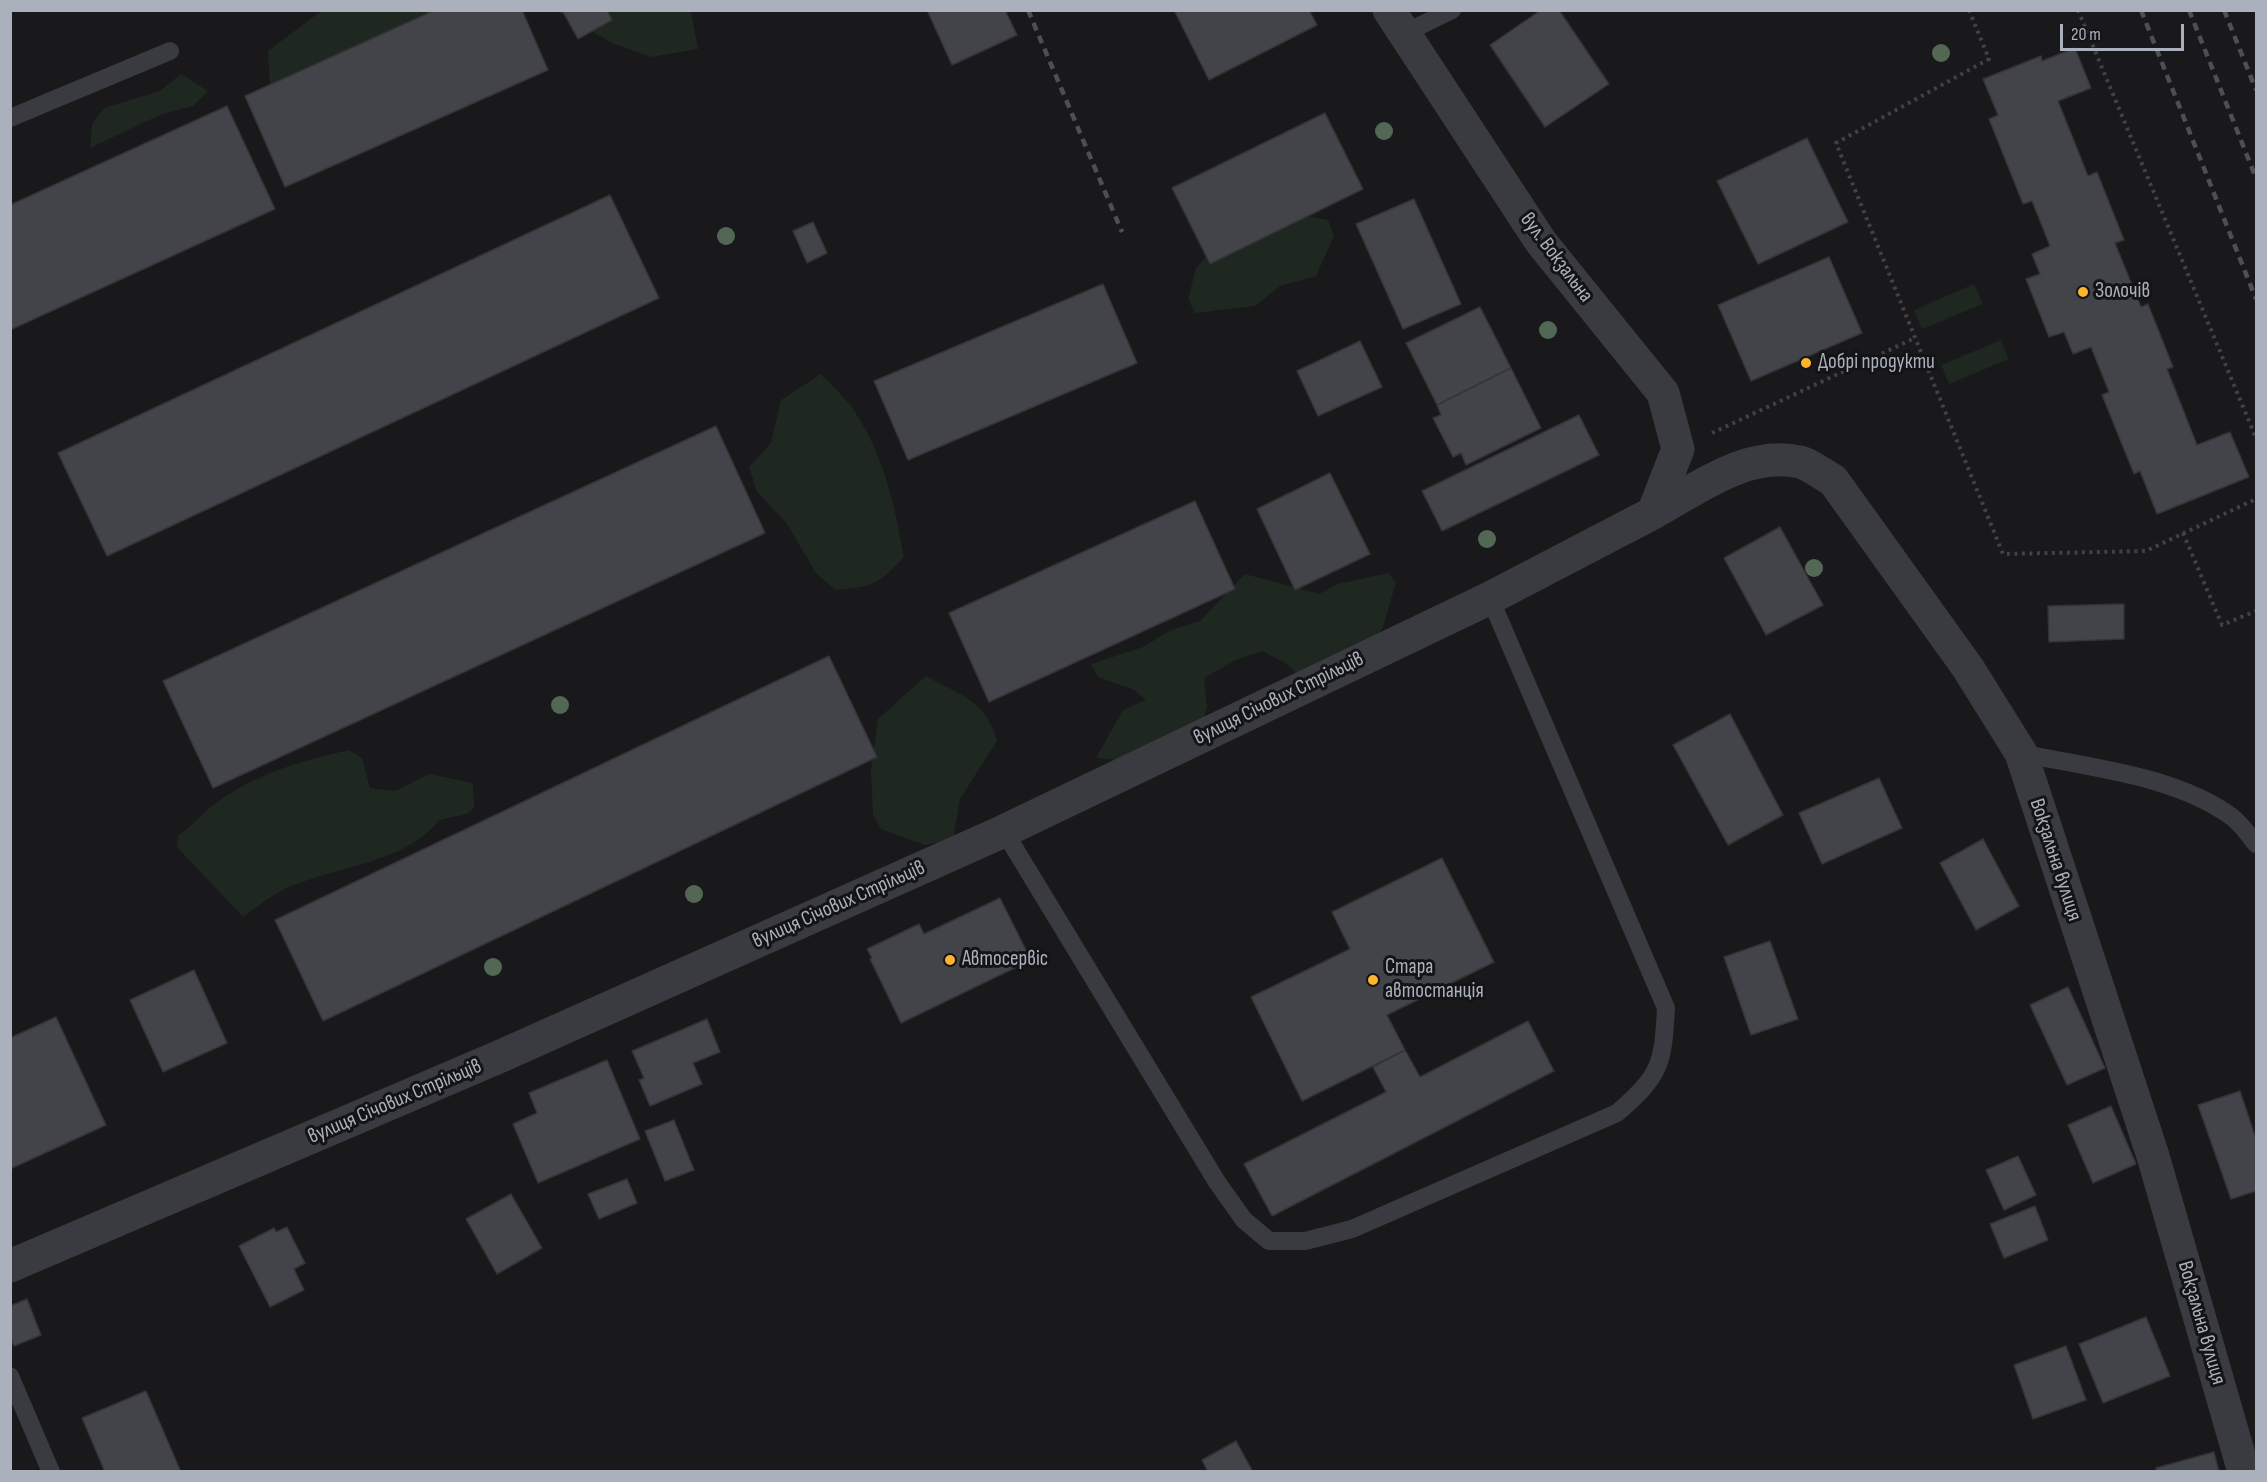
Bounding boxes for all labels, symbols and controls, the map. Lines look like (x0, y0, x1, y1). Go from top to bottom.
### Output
scale bar (2063, 12, 2188, 50)
text: 20 m (2071, 24, 2101, 45)
street label: вул. Вокзальна (1514, 208, 1598, 308)
place label: Золочів (2095, 279, 2150, 305)
marker: Золочів (2076, 285, 2090, 299)
place label: Добрі продукти (1818, 350, 1935, 376)
marker: Добрі продукти (1799, 356, 1813, 370)
street label: вулиця Січових Стрільців (1190, 647, 1368, 751)
street label: Вокзальна вулиця (2023, 796, 2087, 924)
street label: вулиця Січових Стрільців (749, 856, 929, 954)
place label: Автосервіс (962, 947, 1048, 973)
marker: Автосервіс (943, 953, 957, 967)
place label: Стара автостанція (1385, 955, 1484, 1005)
marker: Стара автостанція (1366, 973, 1380, 987)
street label: вулиця Січових Стрільців (304, 1054, 486, 1150)
street label: Вокзальна вулиця (2171, 1258, 2231, 1388)

